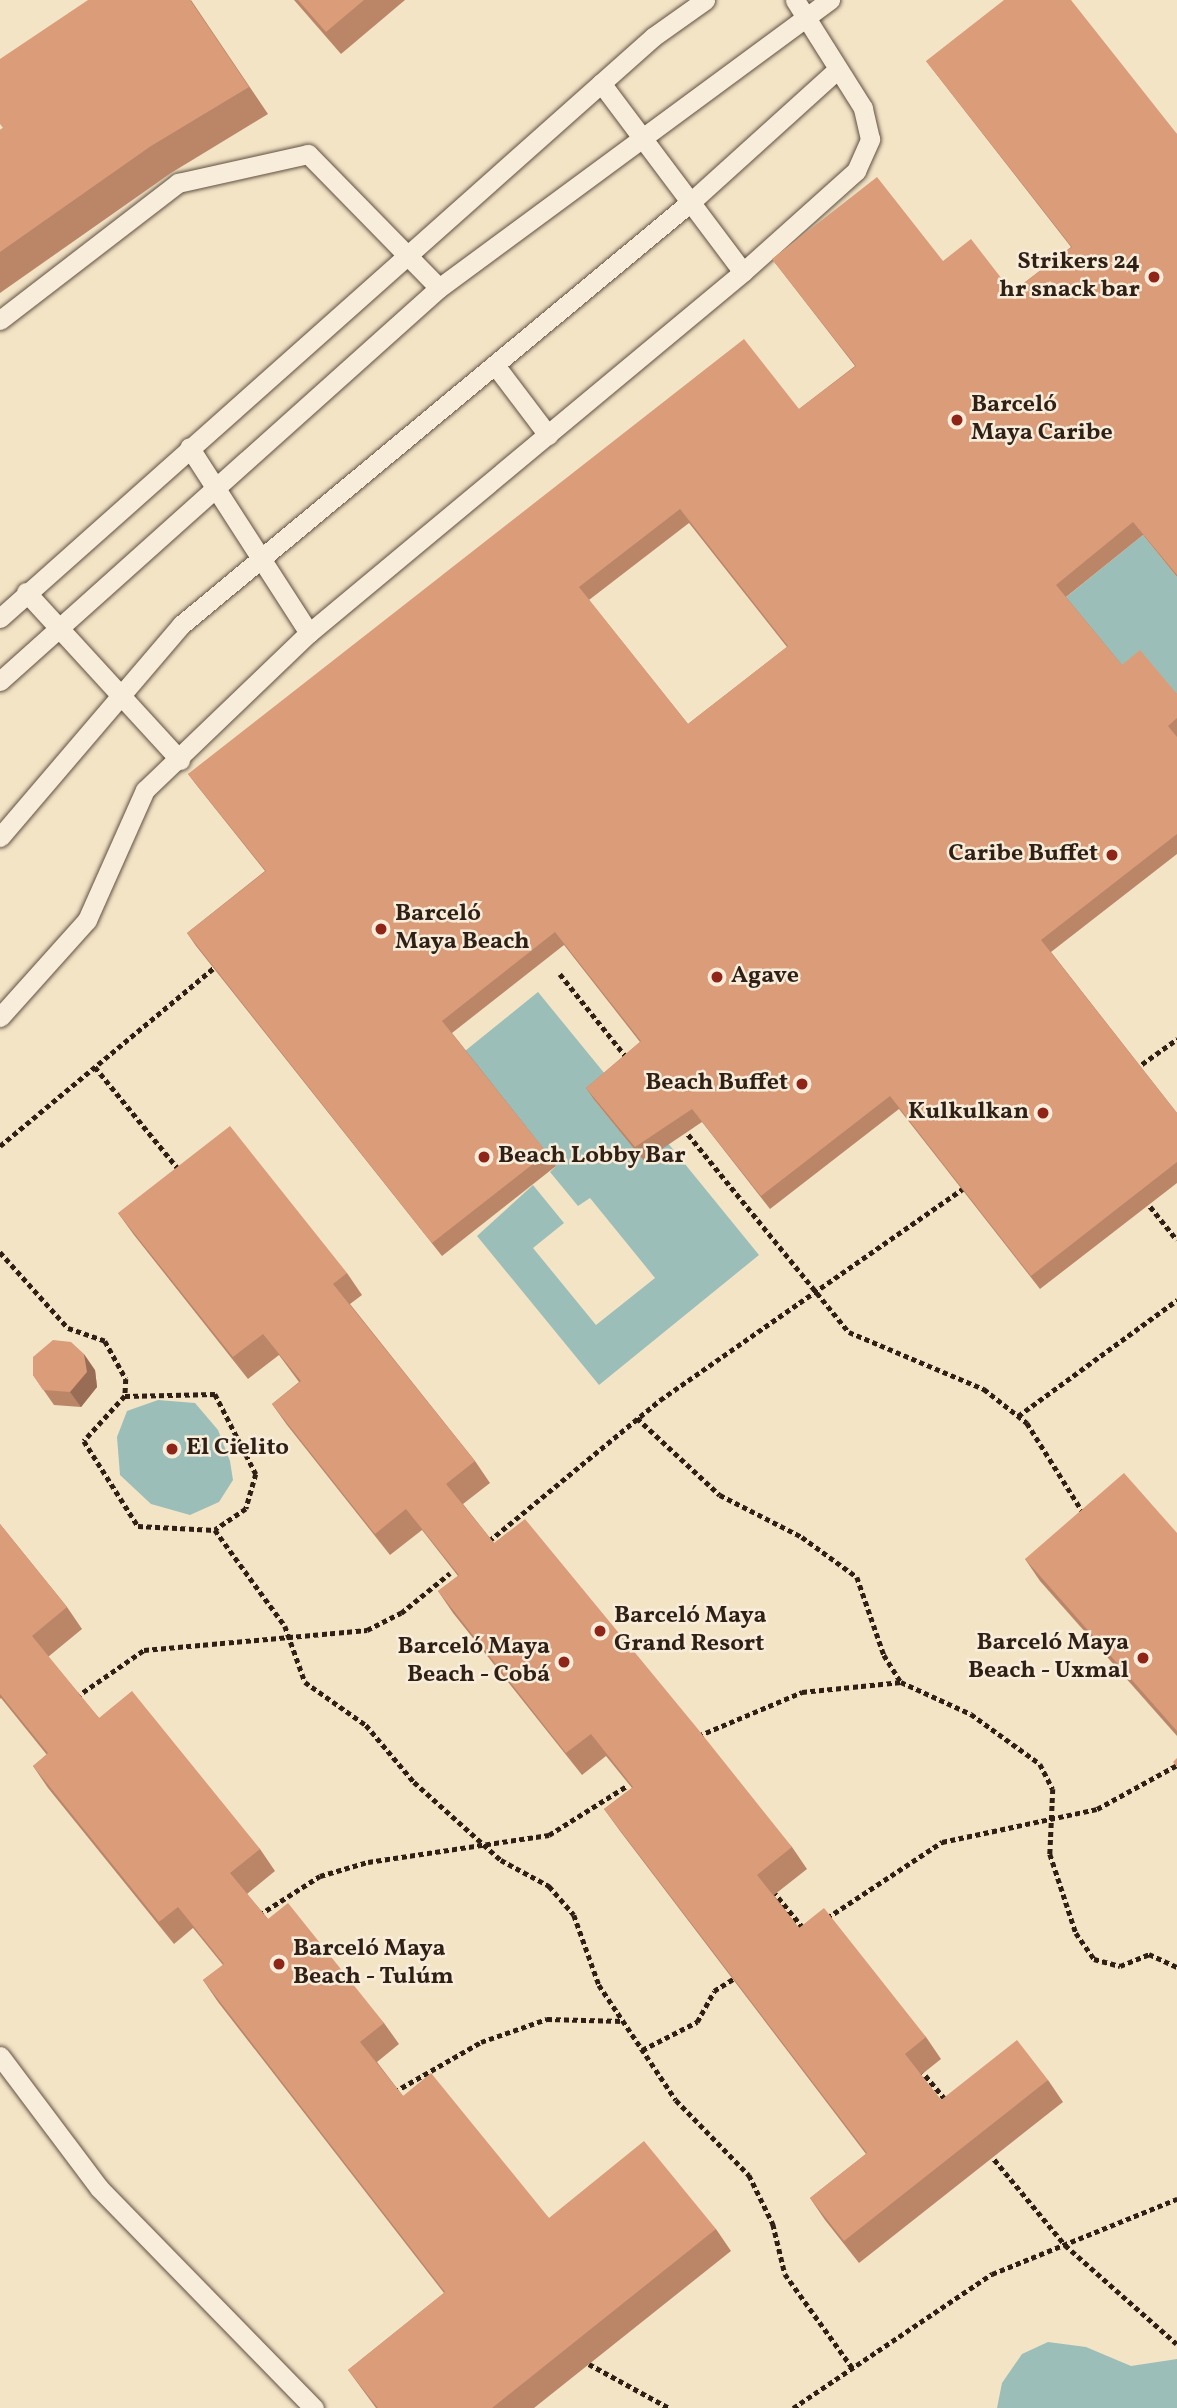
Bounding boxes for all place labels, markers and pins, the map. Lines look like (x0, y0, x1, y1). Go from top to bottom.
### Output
place label: Strikers 24 hr snack bar (999, 249, 1140, 305)
marker: Strikers 24 hr snack bar (1146, 269, 1162, 285)
place label: Barceló Maya Caribe (971, 392, 1113, 448)
marker: Barceló Maya Caribe (949, 412, 965, 428)
place label: Caribe Buffet (948, 841, 1098, 869)
marker: Caribe Buffet (1104, 847, 1120, 863)
place label: Barceló Maya Beach (395, 901, 530, 957)
marker: Barceló Maya Beach (373, 921, 389, 937)
place label: Agave (731, 963, 799, 991)
marker: Agave (709, 969, 725, 985)
place label: Beach Buffet (645, 1070, 788, 1098)
marker: Beach Buffet (794, 1076, 810, 1092)
place label: Kulkulkan (908, 1099, 1029, 1127)
marker: Kulkulkan (1035, 1105, 1051, 1121)
place label: Beach Lobby Bar (498, 1143, 686, 1171)
marker: Beach Lobby Bar (476, 1149, 492, 1165)
place label: El Cielito (186, 1435, 289, 1463)
marker: El Cielito (164, 1441, 180, 1457)
place label: Barceló Maya Grand Resort (614, 1603, 767, 1659)
marker: Barceló Maya Grand Resort (592, 1623, 608, 1639)
place label: Barceló Maya Beach - Uxmal (967, 1630, 1129, 1686)
place label: Barceló Maya Beach - Cobá (397, 1634, 550, 1690)
marker: Barceló Maya Beach - Uxmal (1135, 1650, 1151, 1666)
marker: Barceló Maya Beach - Cobá (556, 1654, 572, 1670)
place label: Barceló Maya Beach - Tulúm (293, 1936, 455, 1992)
marker: Barceló Maya Beach - Tulúm (271, 1956, 287, 1972)

